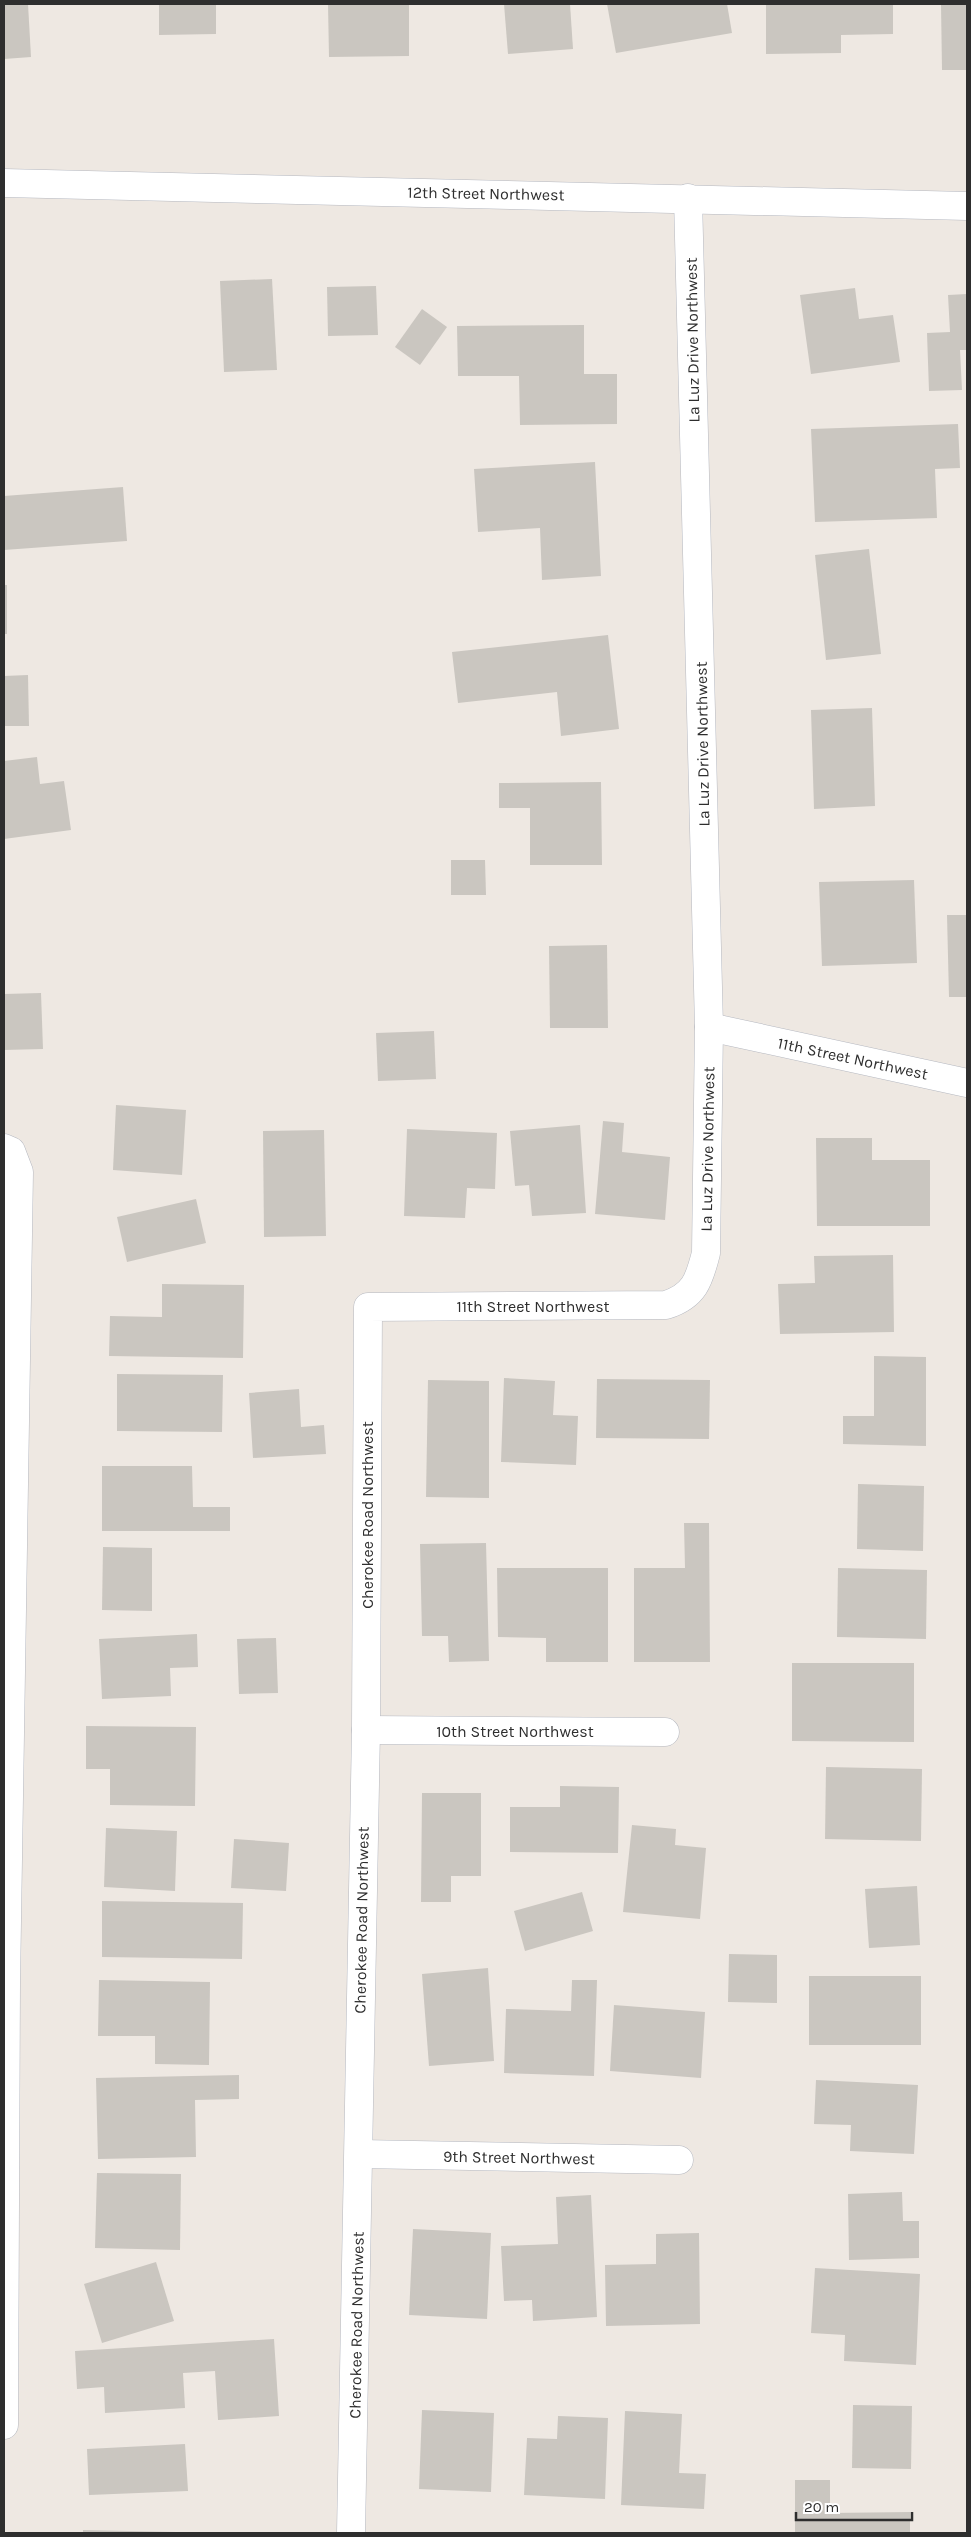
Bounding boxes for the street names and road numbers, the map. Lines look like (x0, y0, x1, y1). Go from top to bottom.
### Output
street label: 12th Street Northwest (407, 183, 565, 204)
street label: La Luz Drive Northwest (682, 257, 703, 423)
street label: La Luz Drive Northwest (692, 661, 713, 827)
street label: 11th Street Northwest (776, 1033, 930, 1084)
street label: La Luz Drive Northwest (697, 1066, 718, 1232)
street label: 11th Street Northwest (456, 1297, 610, 1316)
street label: Cherokee Road Northwest (358, 1421, 377, 1609)
street label: 10th Street Northwest (436, 1722, 594, 1741)
street label: Cherokee Road Northwest (350, 1826, 373, 2014)
street label: 9th Street Northwest (443, 2147, 595, 2168)
street label: Cherokee Road Northwest (345, 2231, 368, 2419)

